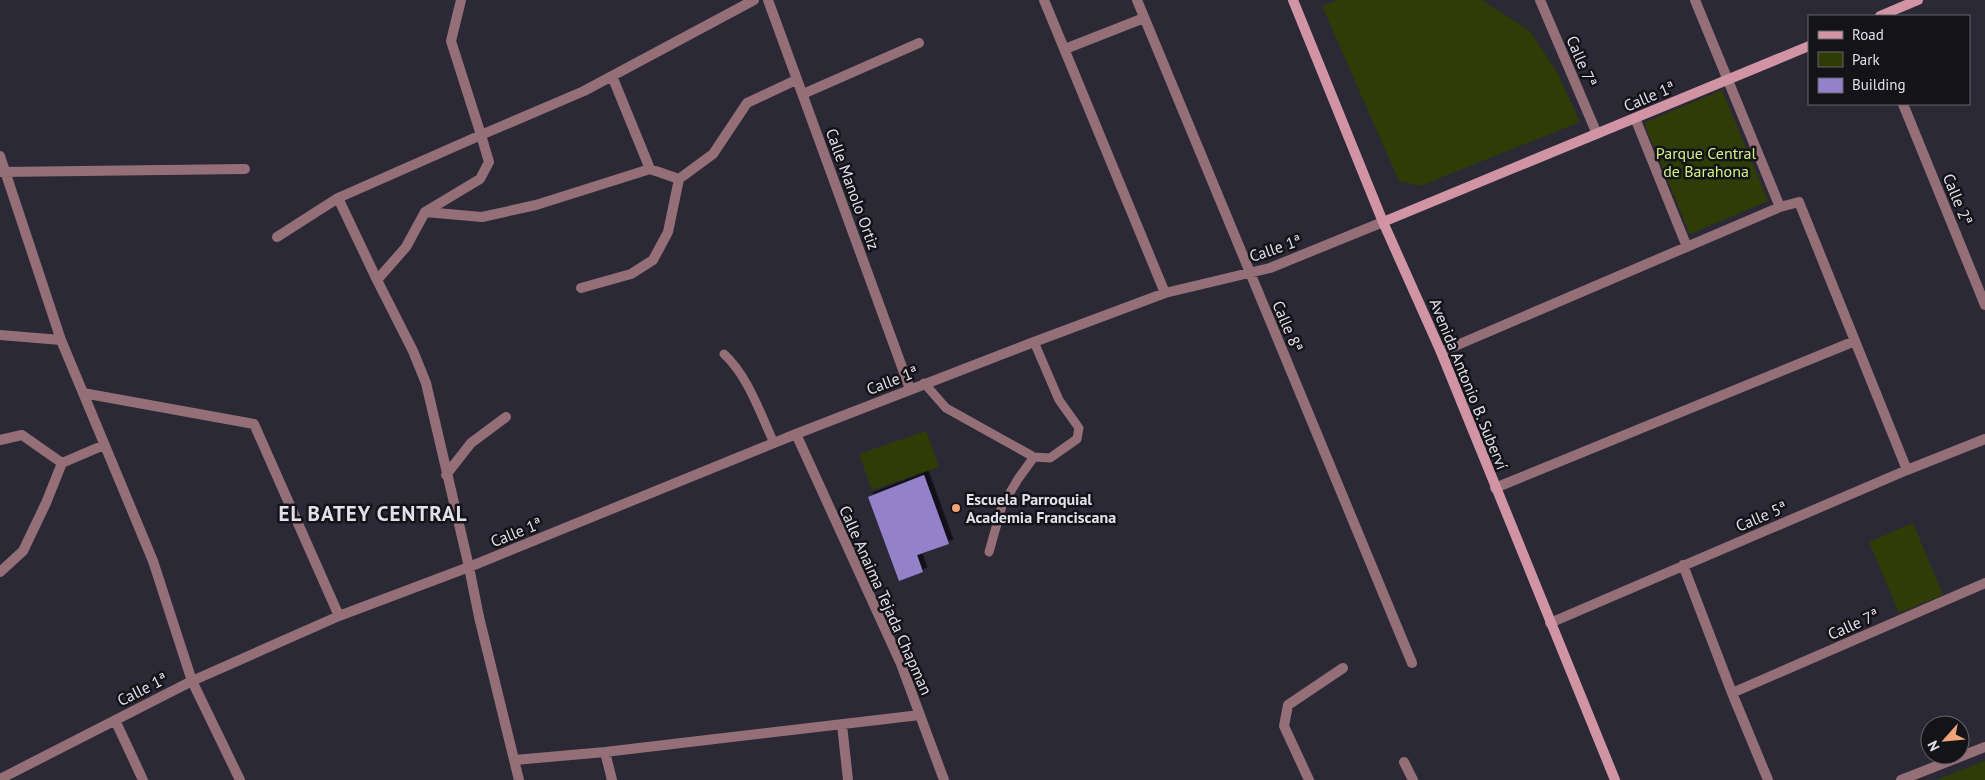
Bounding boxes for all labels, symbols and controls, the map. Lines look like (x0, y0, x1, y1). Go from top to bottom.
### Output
legend (1808, 15, 1970, 105)
text: Road (1852, 25, 1884, 44)
street label: Calle 7ª (1562, 32, 1602, 90)
text: Park (1852, 50, 1880, 69)
text: Building (1852, 75, 1906, 94)
street label: Calle 1ª (1620, 76, 1678, 116)
street label: Calle Manolo Ortiz (822, 126, 884, 252)
park label: Parque Central de Barahona (1656, 143, 1756, 181)
street label: Calle 2ª (1939, 170, 1977, 228)
street label: Calle 1ª (1246, 230, 1304, 266)
street label: Avenida Antonio B. Suberví (1425, 296, 1513, 472)
street label: Calle 8ª (1268, 297, 1308, 355)
street label: Calle 1ª (863, 361, 921, 399)
place label: Escuela Parroquial Academia Franciscana (966, 489, 1116, 527)
street label: Calle 5ª (1732, 496, 1790, 536)
district label: EL BATEY CENTRAL (278, 500, 468, 527)
street label: Calle Anaima Tejada Chapman (835, 502, 937, 698)
marker: Escuela Parroquial Academia Franciscana (950, 502, 962, 514)
street label: Calle 1ª (487, 513, 545, 551)
street label: Calle 7ª (1825, 604, 1881, 644)
street label: Calle 1ª (114, 668, 170, 710)
north arrow (1920, 715, 1970, 765)
text: N (1923, 738, 1944, 754)

